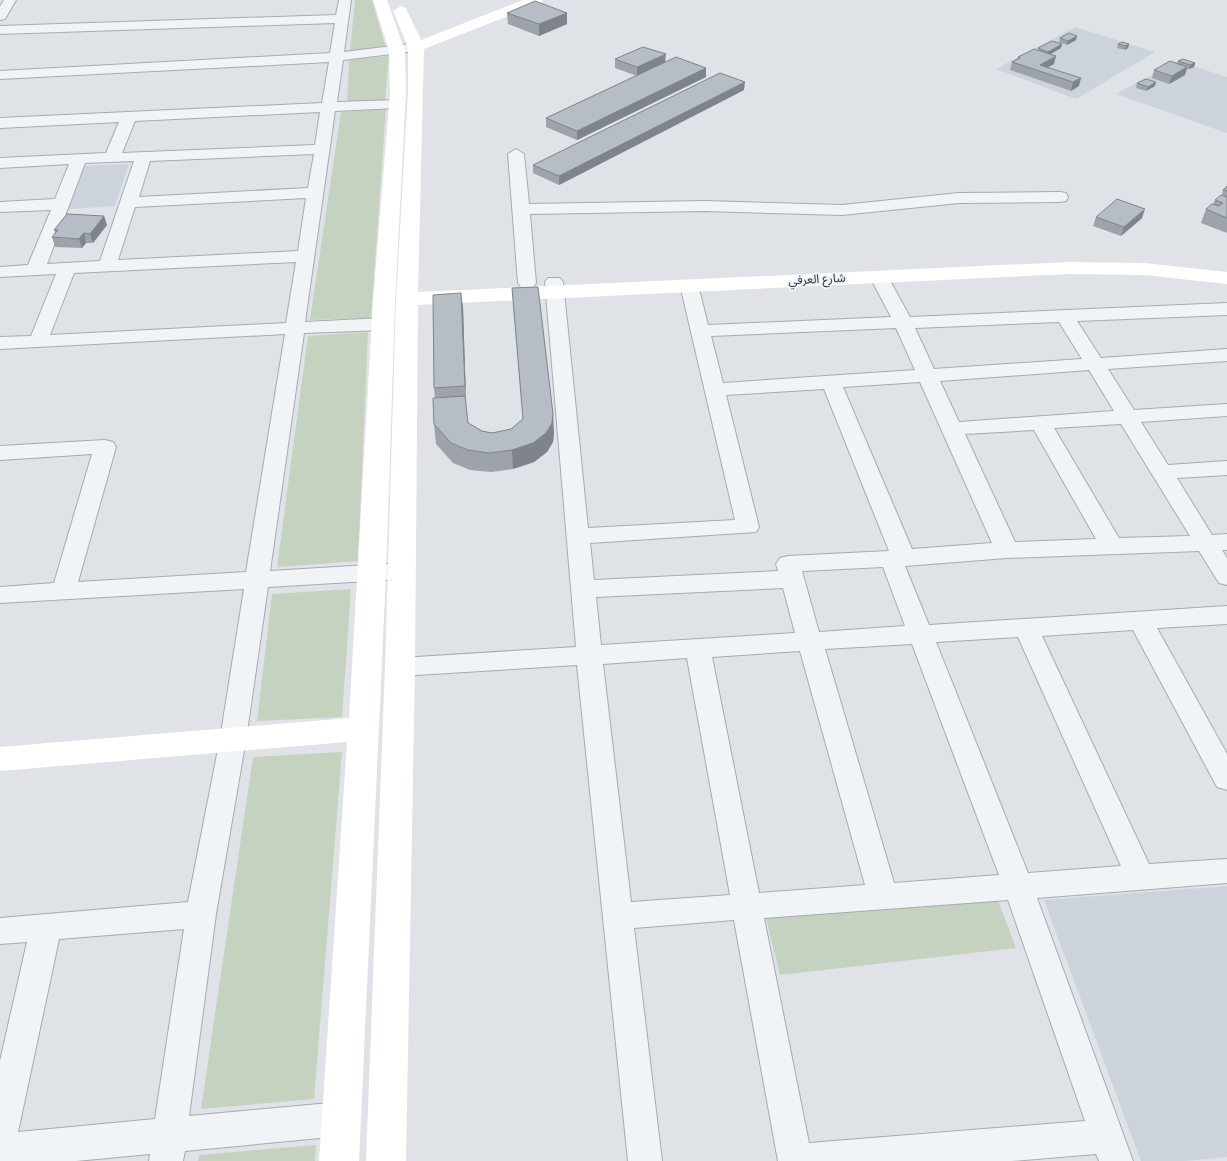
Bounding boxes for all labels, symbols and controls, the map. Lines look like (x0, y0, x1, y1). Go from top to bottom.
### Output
street label: شارع العرفي (788, 270, 846, 290)

